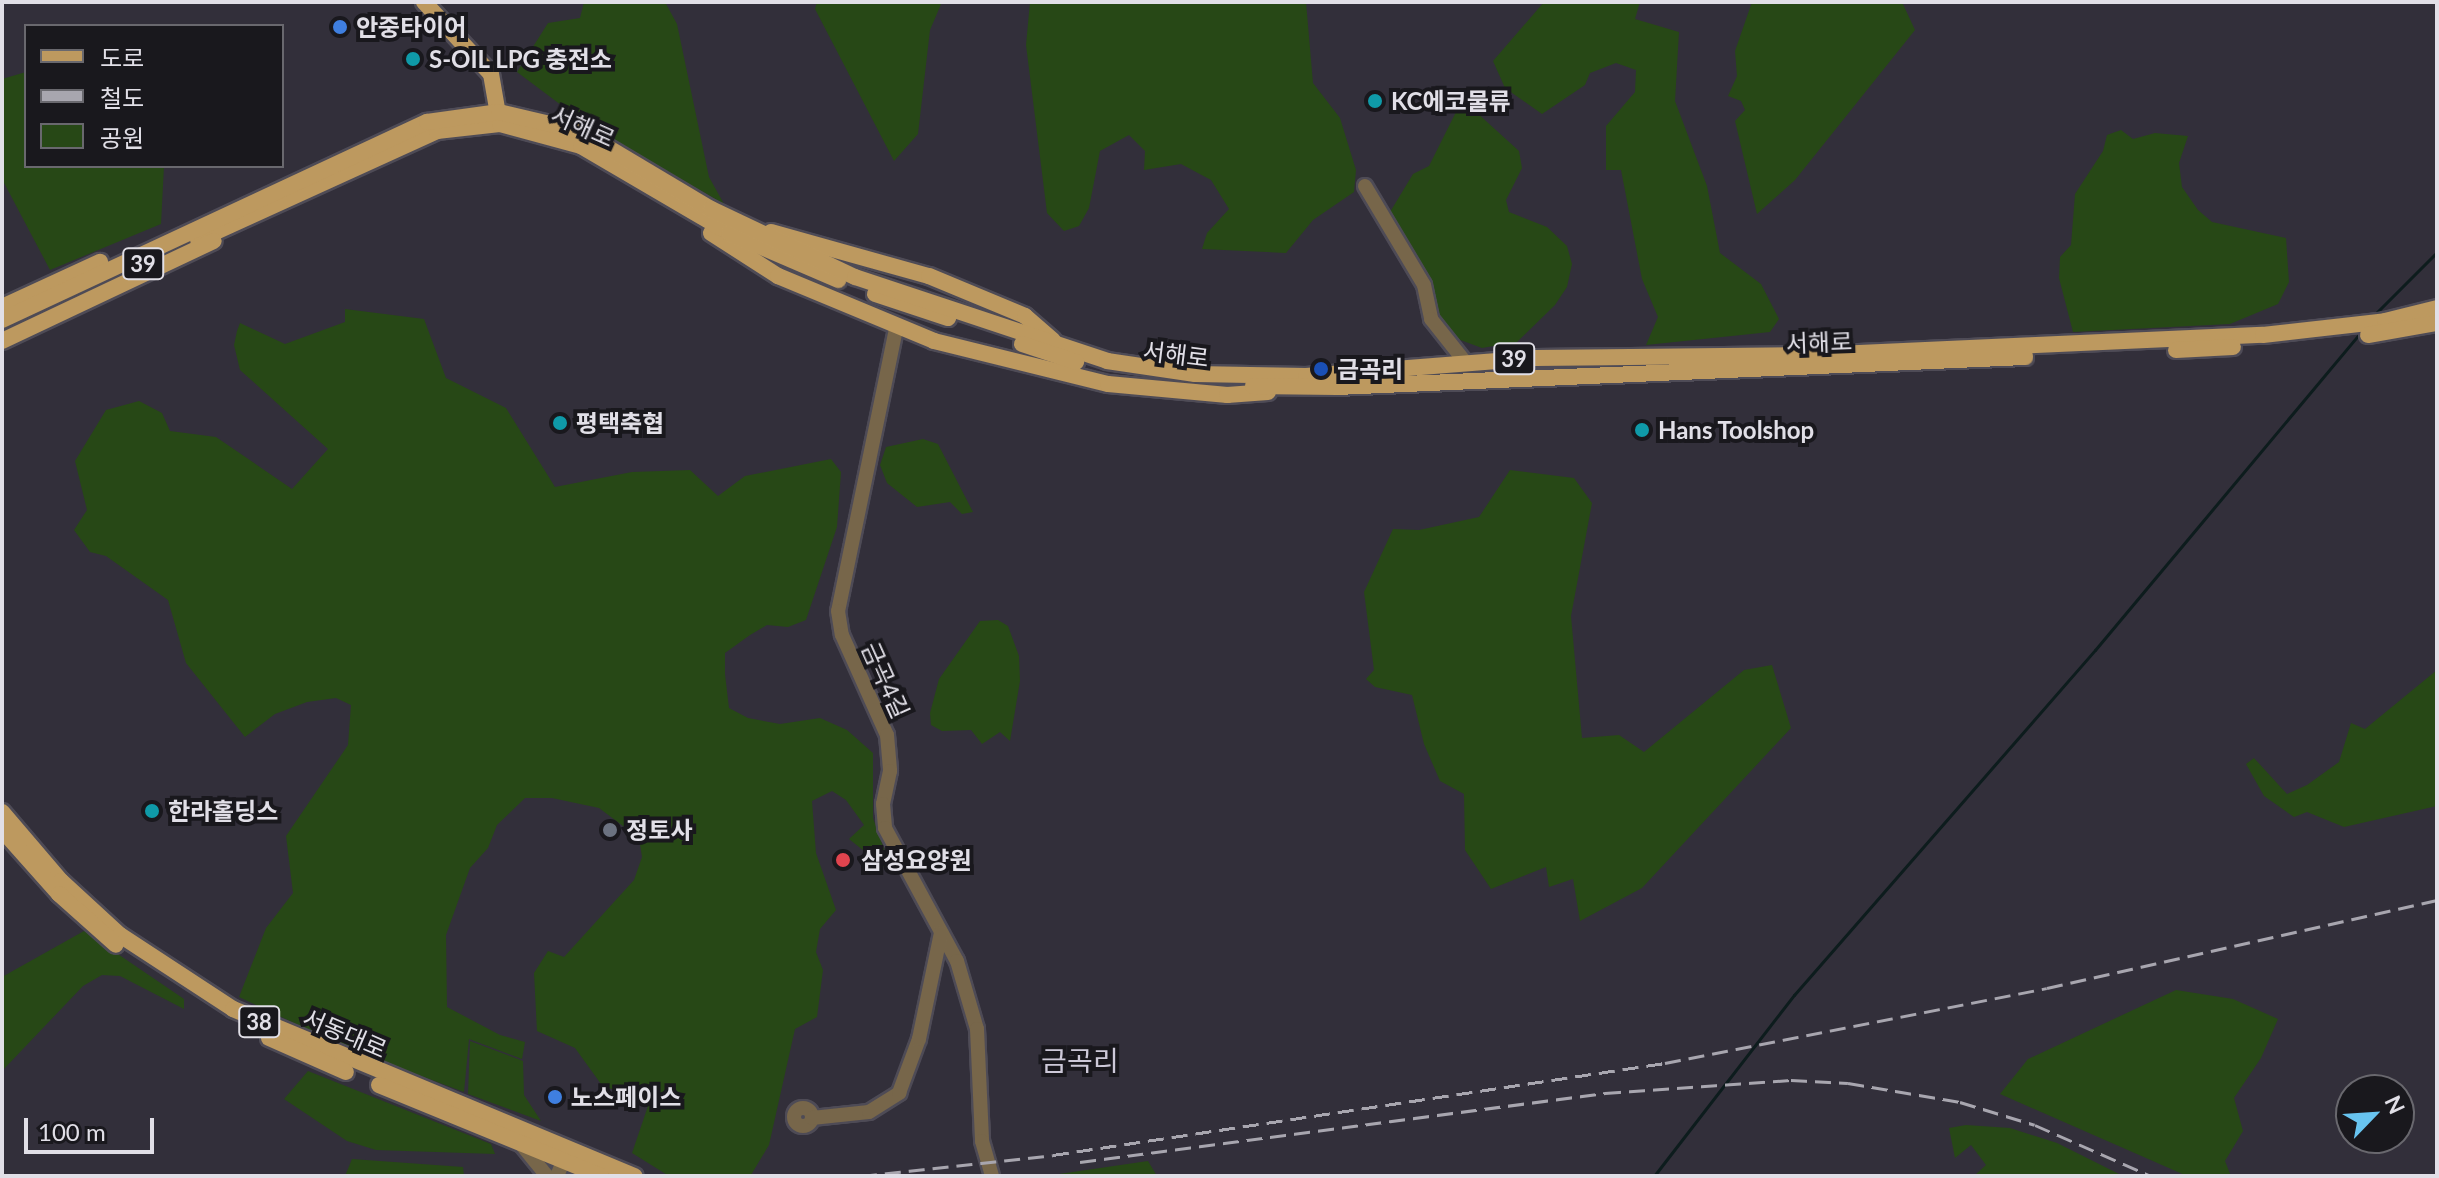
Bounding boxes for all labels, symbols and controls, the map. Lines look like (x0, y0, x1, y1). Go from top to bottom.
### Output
place label: 안중타이어 (356, 13, 466, 41)
marker: 안중타이어 (331, 18, 349, 36)
legend (24, 24, 284, 168)
text: 도로 (100, 43, 144, 72)
place label: S-OIL LPG 충전소 (429, 45, 613, 73)
marker: S-OIL LPG 충전소 (404, 50, 422, 68)
text: 철도 (100, 83, 144, 112)
place label: KC에코물류 (1391, 87, 1511, 115)
marker: KC에코물류 (1366, 92, 1384, 110)
street label: 서해로 (547, 99, 619, 153)
text: 공원 (100, 123, 144, 152)
road number: 39 (121, 246, 165, 282)
street label: 서해로 (1785, 326, 1853, 358)
street label: 서해로 (1141, 336, 1211, 372)
road number: 39 (1492, 341, 1536, 377)
place label: 금곡리 (1337, 355, 1403, 383)
marker: 금곡리 (1312, 360, 1330, 378)
place label: 평택축협 (576, 409, 664, 437)
marker: 평택축협 (551, 414, 569, 432)
place label: Hans Toolshop (1658, 416, 1815, 444)
marker: Hans Toolshop (1633, 421, 1651, 439)
street label: 금곡4길 (857, 638, 915, 722)
place label: 한라홀딩스 (168, 797, 278, 825)
marker: 한라홀딩스 (143, 802, 161, 820)
place label: 정토사 (626, 816, 692, 844)
marker: 정토사 (601, 821, 619, 839)
place label: 삼성요양원 (861, 846, 971, 874)
marker: 삼성요양원 (832, 849, 854, 871)
street label: 서동대로 (299, 1002, 391, 1064)
road number: 38 (237, 1004, 281, 1040)
district label: 금곡리 (1041, 1043, 1119, 1077)
north arrow (2335, 1074, 2415, 1154)
place label: 노스페이스 (571, 1083, 681, 1111)
marker: 노스페이스 (546, 1088, 564, 1106)
text: N (2380, 1091, 2411, 1118)
scale bar (28, 1102, 158, 1152)
text: 100 m (38, 1117, 106, 1146)

